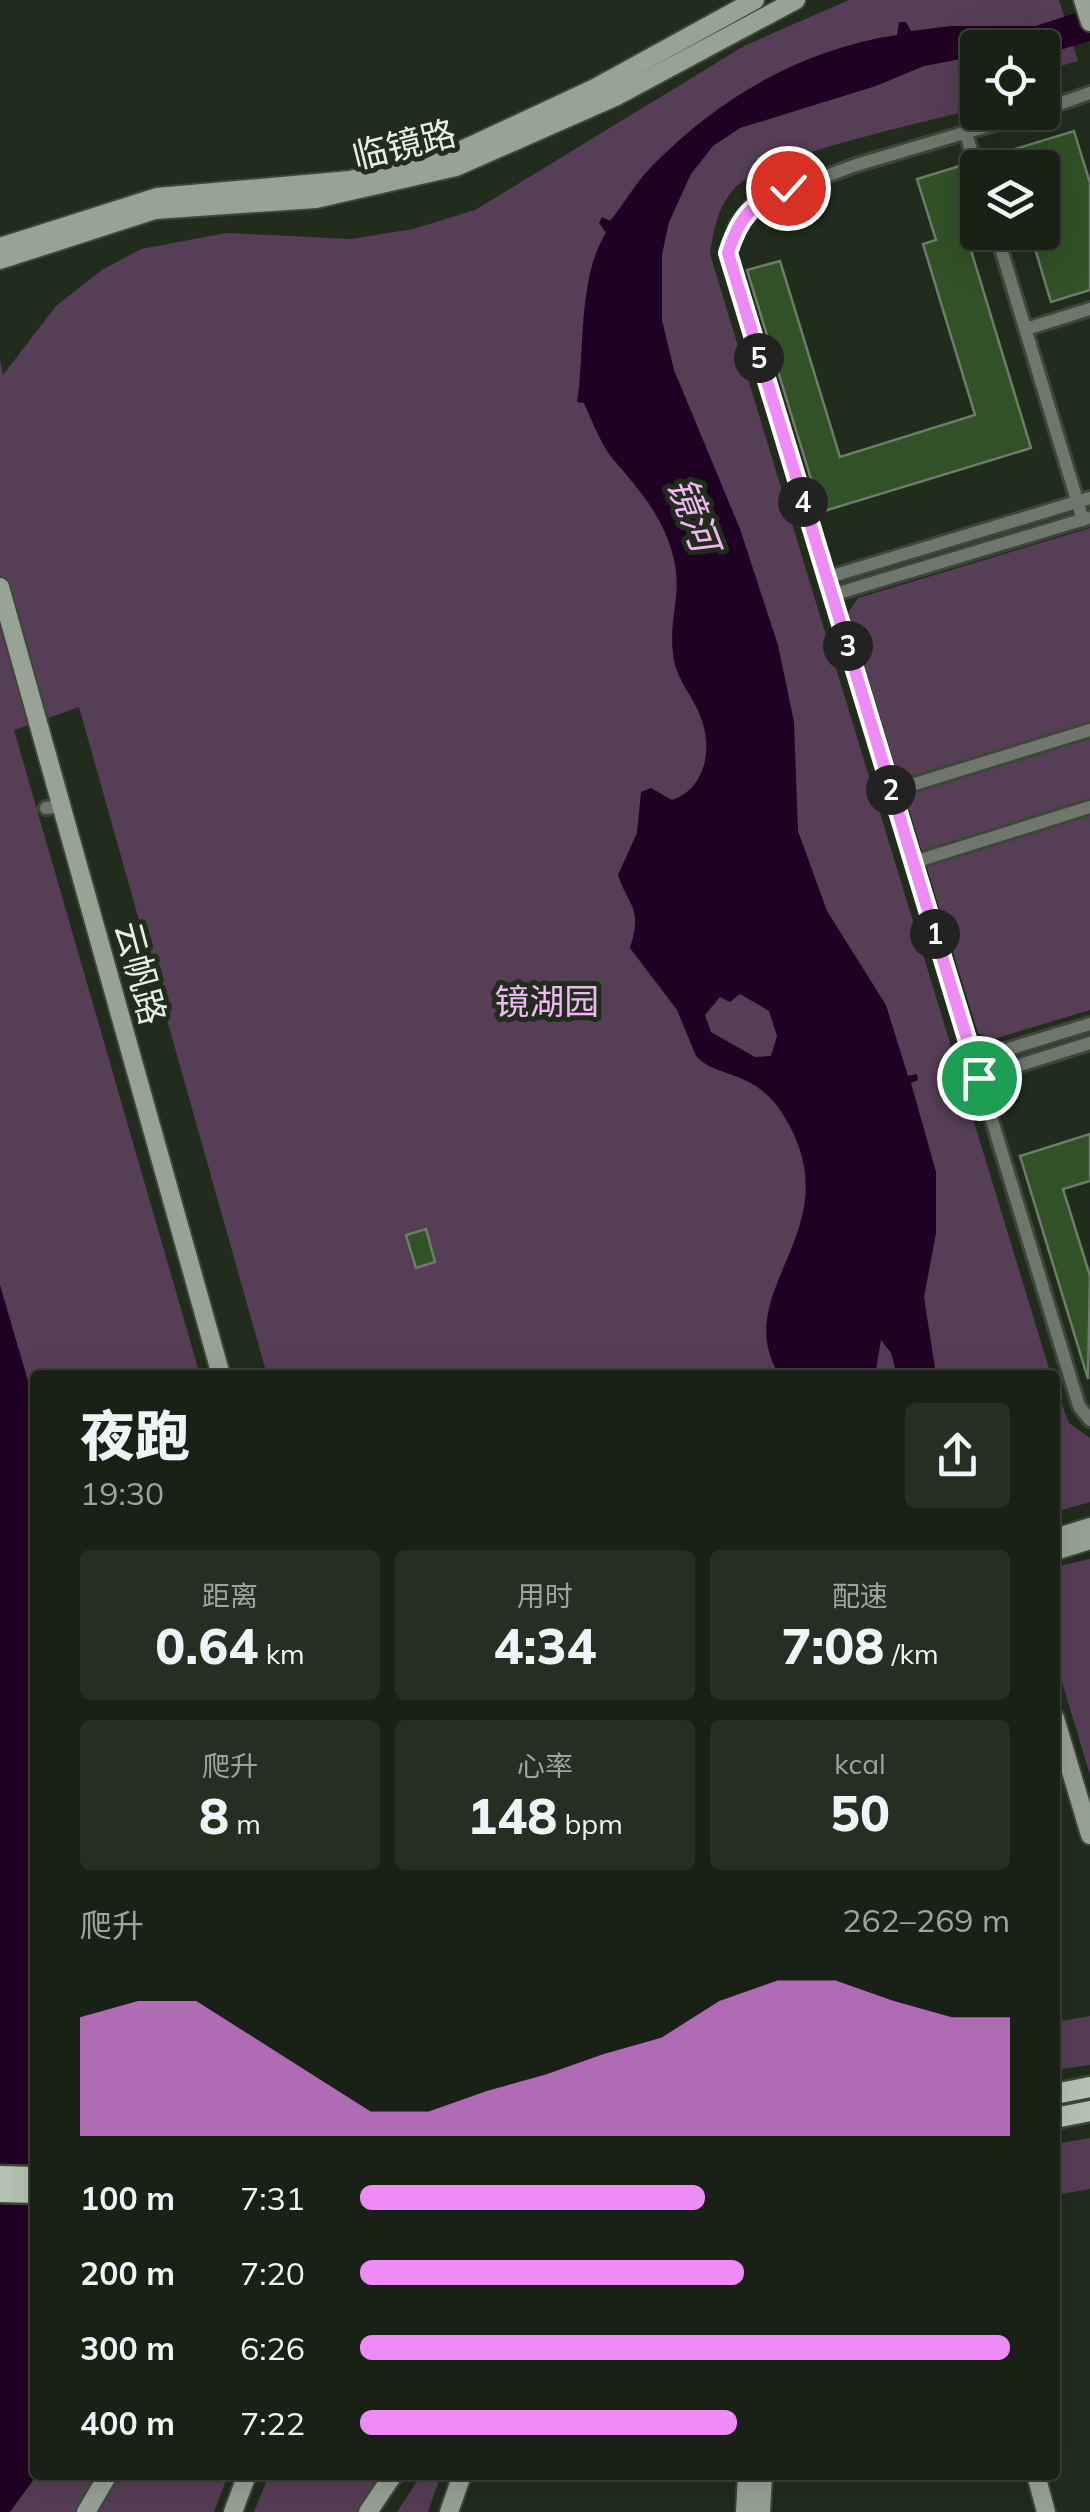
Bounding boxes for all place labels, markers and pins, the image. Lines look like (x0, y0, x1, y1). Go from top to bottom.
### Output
pin (746, 146, 831, 231)
pin: 5 (734, 333, 784, 383)
pin: 4 (778, 477, 828, 527)
pin: 3 (823, 621, 873, 671)
pin: 2 (866, 765, 916, 815)
pin: 1 (910, 909, 960, 959)
pin (937, 1036, 1022, 1121)

